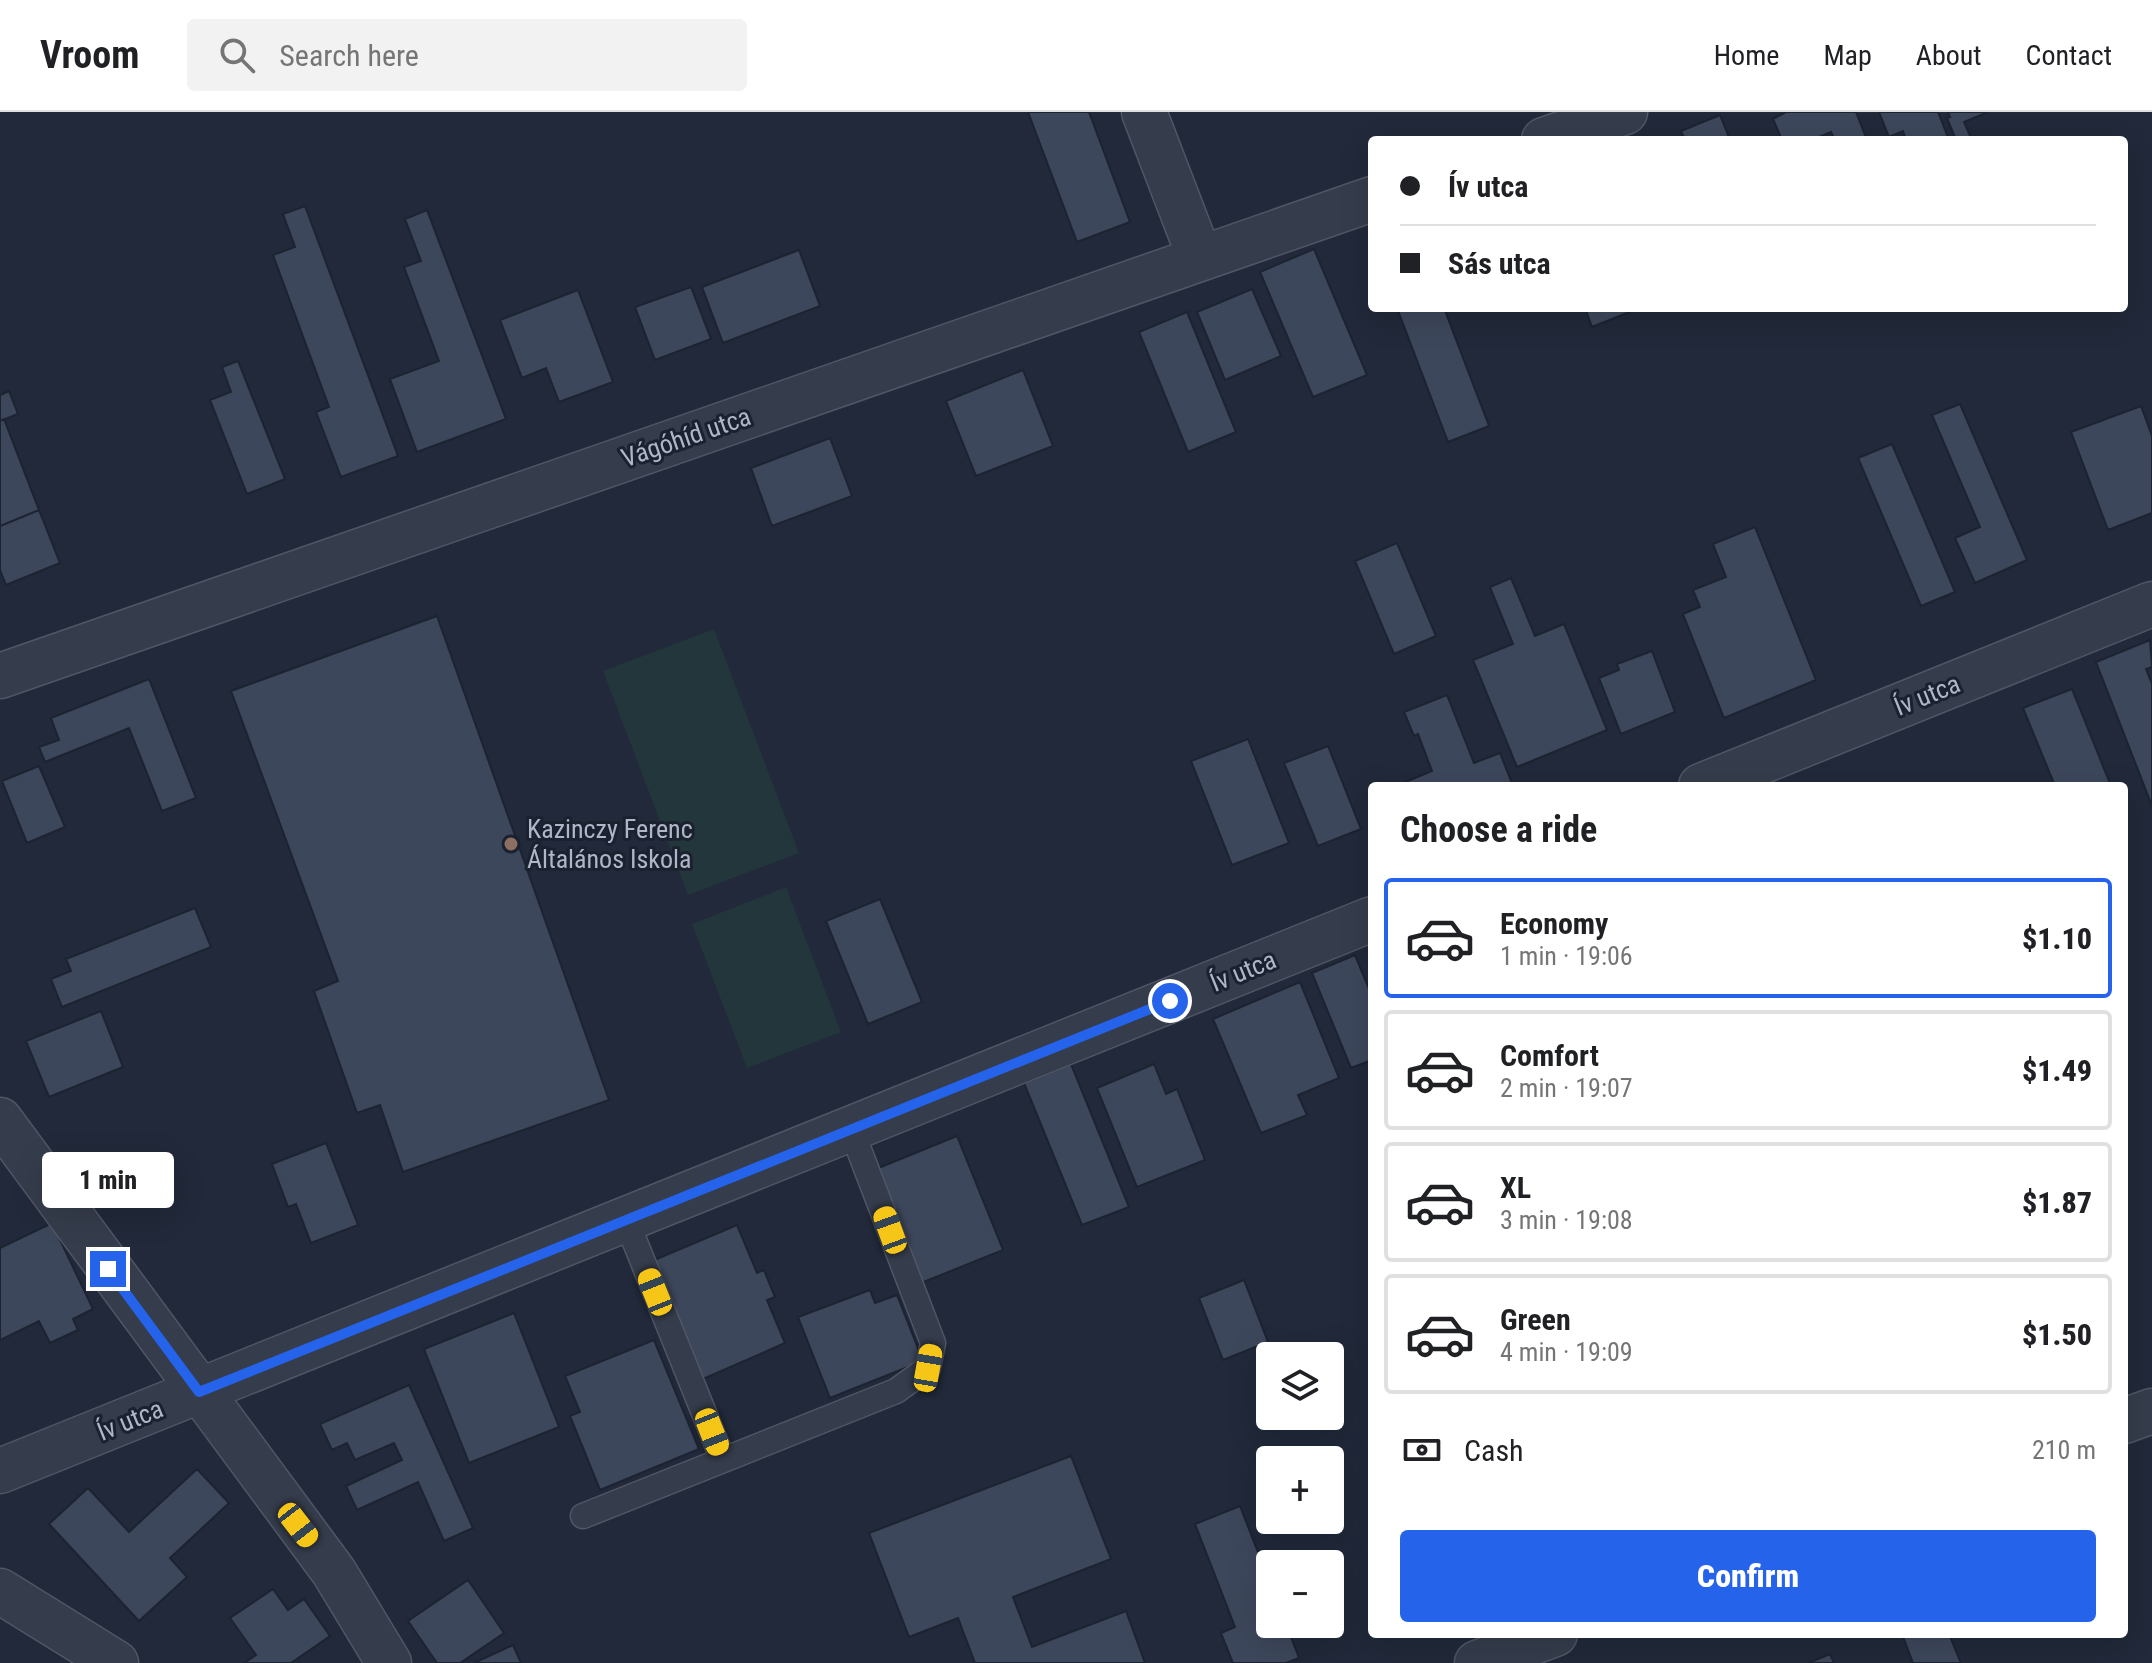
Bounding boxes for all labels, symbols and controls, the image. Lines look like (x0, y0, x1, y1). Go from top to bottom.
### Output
search box (187, 19, 747, 91)
text: Vroom (40, 33, 139, 77)
icon: search (215, 33, 259, 77)
text: Search here (279, 38, 419, 73)
text: Home (1714, 39, 1779, 72)
text: Map (1823, 39, 1872, 72)
text: About (1916, 39, 1982, 72)
text: Contact (2026, 39, 2112, 72)
text: Ív utca (1448, 169, 1528, 204)
text: Sás utca (1448, 246, 1551, 281)
street label: Vágóhíd utca (617, 401, 755, 473)
street label: Ív utca (1890, 668, 1964, 722)
text: Choose a ride (1400, 809, 1597, 851)
place label: Kazinczy Ferenc Általános Iskola (527, 814, 693, 874)
marker: Kazinczy Ferenc Általános Iskola (502, 835, 520, 853)
icon: car (1404, 902, 1476, 974)
text: Economy (1500, 906, 1608, 941)
text: $1.10 (2022, 921, 2092, 956)
text: 1 min · 19:06 (1500, 941, 1633, 971)
street label: Ív utca (1206, 944, 1280, 998)
route start (1152, 983, 1188, 1019)
icon: car (1404, 1034, 1476, 1106)
text: Comfort (1500, 1038, 1599, 1073)
text: $1.49 (2022, 1053, 2092, 1088)
text: 2 min · 19:07 (1500, 1073, 1633, 1103)
callout: 1 min (42, 1153, 174, 1209)
text: 1 min (79, 1165, 137, 1195)
icon: car (1404, 1166, 1476, 1238)
text: XL (1500, 1170, 1531, 1205)
text: $1.87 (2022, 1185, 2092, 1220)
car (871, 1203, 909, 1257)
text: 3 min · 19:08 (1500, 1205, 1633, 1235)
route end (90, 1251, 126, 1287)
car (635, 1265, 675, 1319)
icon: car (1404, 1298, 1476, 1370)
text: Green (1500, 1302, 1571, 1337)
text: $1.50 (2022, 1317, 2092, 1352)
text: 4 min · 19:09 (1500, 1337, 1633, 1367)
car (912, 1342, 944, 1394)
map controls (1256, 1342, 1344, 1638)
button: layers (1256, 1342, 1344, 1430)
street label: Ív utca (93, 1393, 167, 1447)
car (692, 1405, 732, 1459)
icon: cash (1400, 1428, 1444, 1472)
text: Cash (1464, 1433, 1524, 1468)
text: 210 m (2032, 1435, 2096, 1465)
button: + (1256, 1446, 1344, 1534)
car (274, 1499, 322, 1551)
button: Confirm (1400, 1530, 2096, 1622)
button: − (1256, 1550, 1344, 1638)

